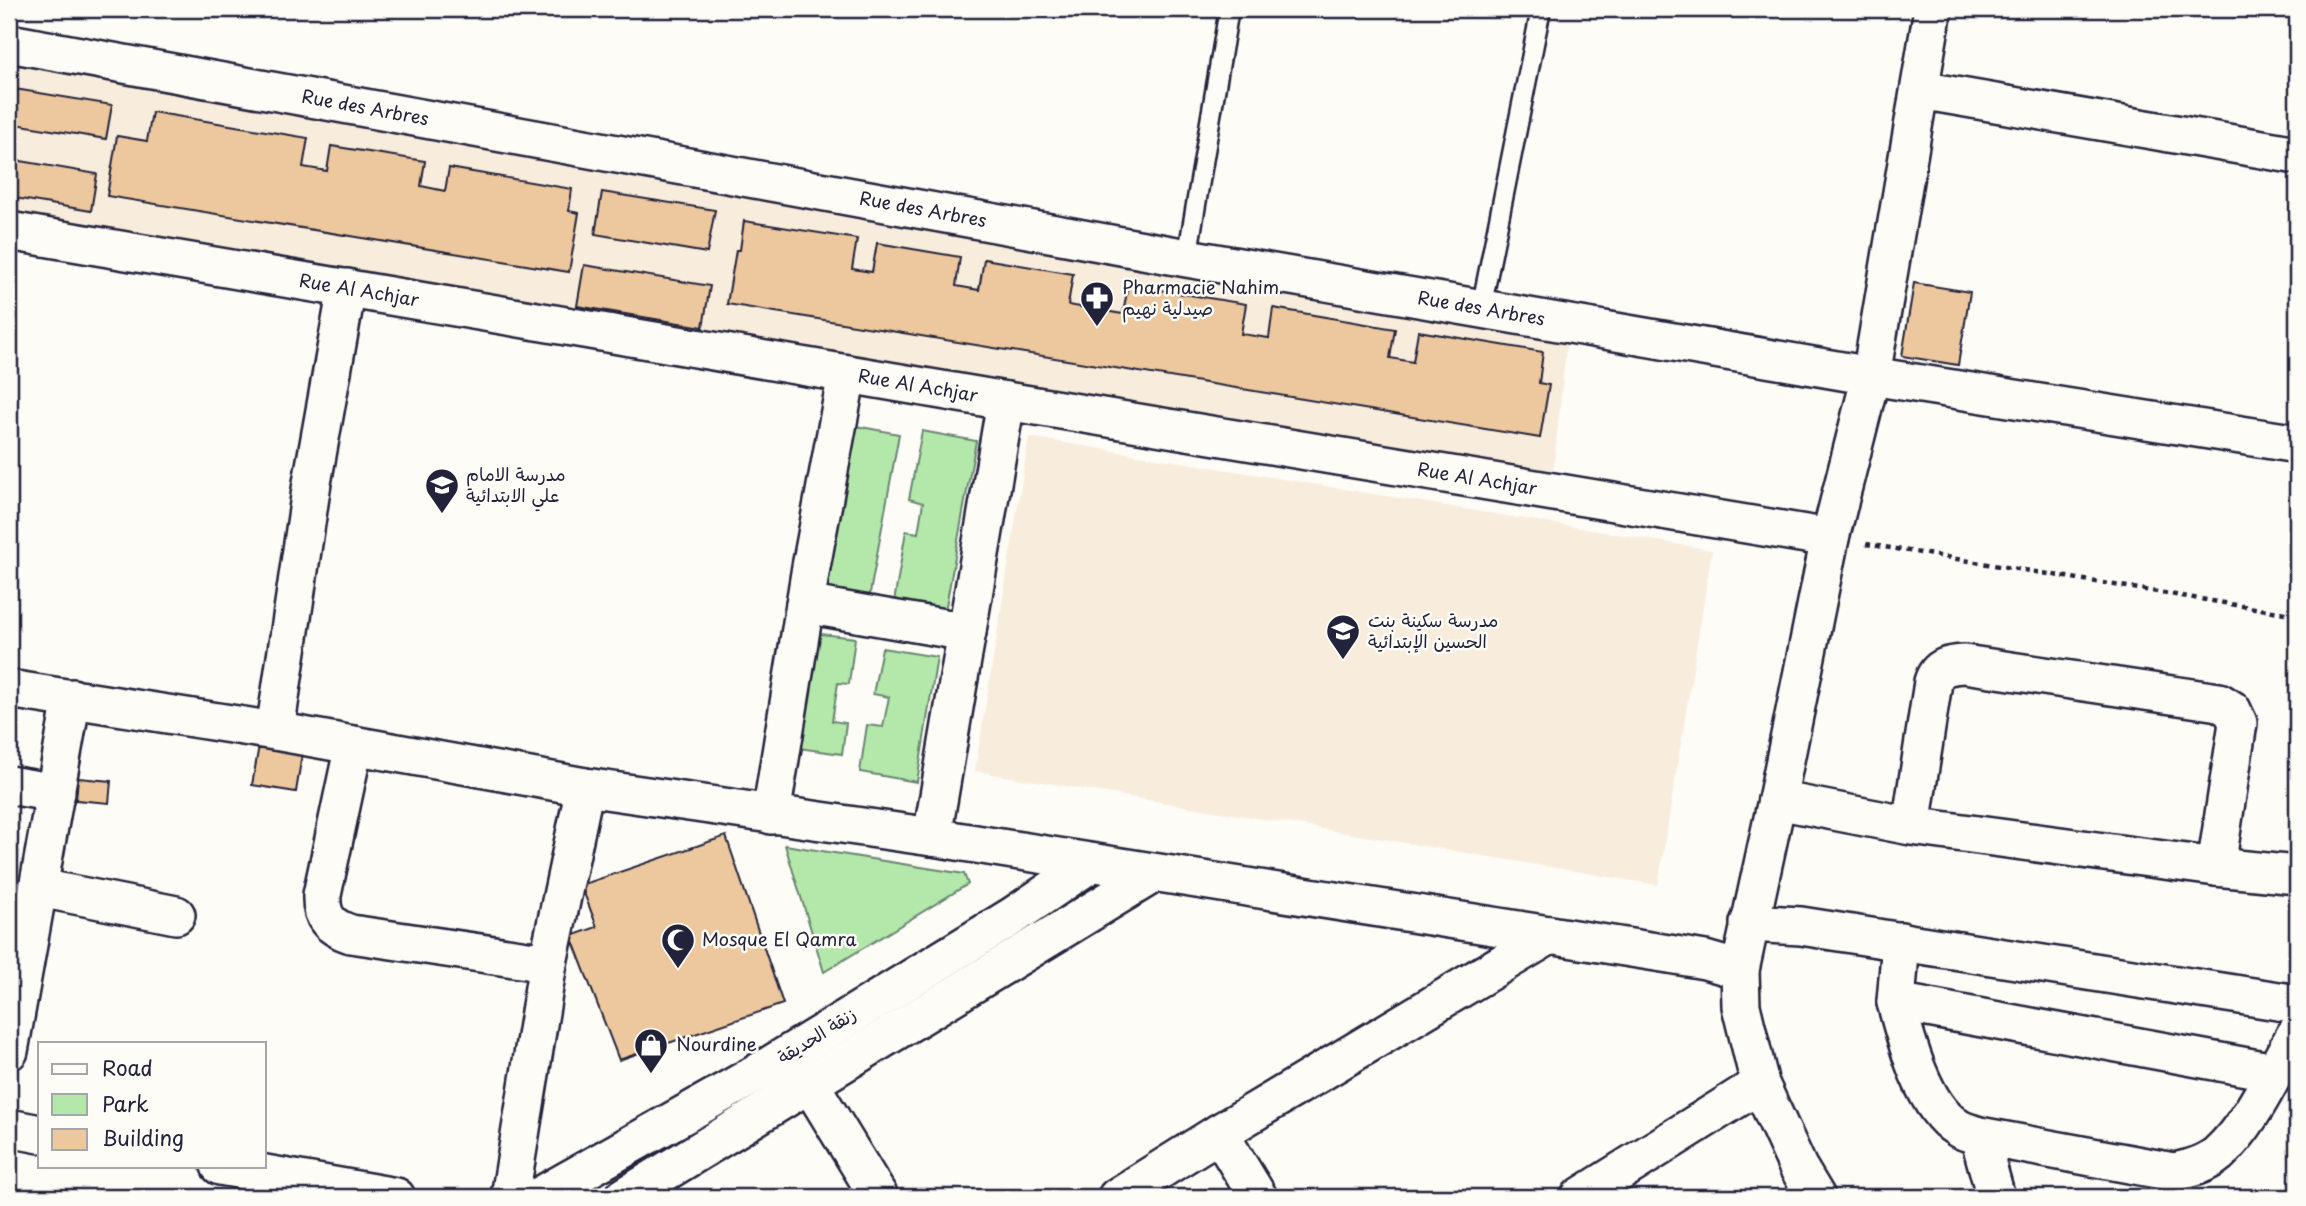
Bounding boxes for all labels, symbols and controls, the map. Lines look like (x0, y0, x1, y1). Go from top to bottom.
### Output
street label: Rue des Arbres (300, 82, 431, 131)
street label: Rue des Arbres (857, 183, 989, 233)
street label: Rue Al Achjar (297, 266, 422, 313)
place label: Pharmacie Nahim صيدلية نهيم (1122, 273, 1279, 323)
pharmacy icon: Pharmacie Nahim صيدلية نهيم (1078, 279, 1116, 328)
street label: Rue des Arbres (1416, 283, 1547, 332)
street label: Rue Al Achjar (856, 361, 981, 408)
street label: Rue Al Achjar (1416, 455, 1540, 501)
place label: مدرسة الامام علي الابتدائية (466, 460, 566, 512)
school or university icon: مدرسة الامام علي الابتدائية (423, 466, 461, 515)
place label: مدرسة سكينة بنت الحسين الإبتدائية (1368, 606, 1498, 654)
school or university icon: مدرسة سكينة بنت الحسين الإبتدائية (1324, 612, 1362, 661)
mosque icon: Mosque El Qamra (659, 921, 697, 970)
place label: Mosque El Qamra (702, 925, 857, 952)
street label: زنقة الحديقة (772, 1000, 861, 1070)
shop icon: Nourdine (632, 1026, 670, 1075)
place label: Nourdine (676, 1030, 757, 1057)
legend (38, 1042, 266, 1168)
text: Road (102, 1051, 153, 1083)
text: Park (102, 1087, 149, 1119)
text: Building (102, 1121, 184, 1153)

